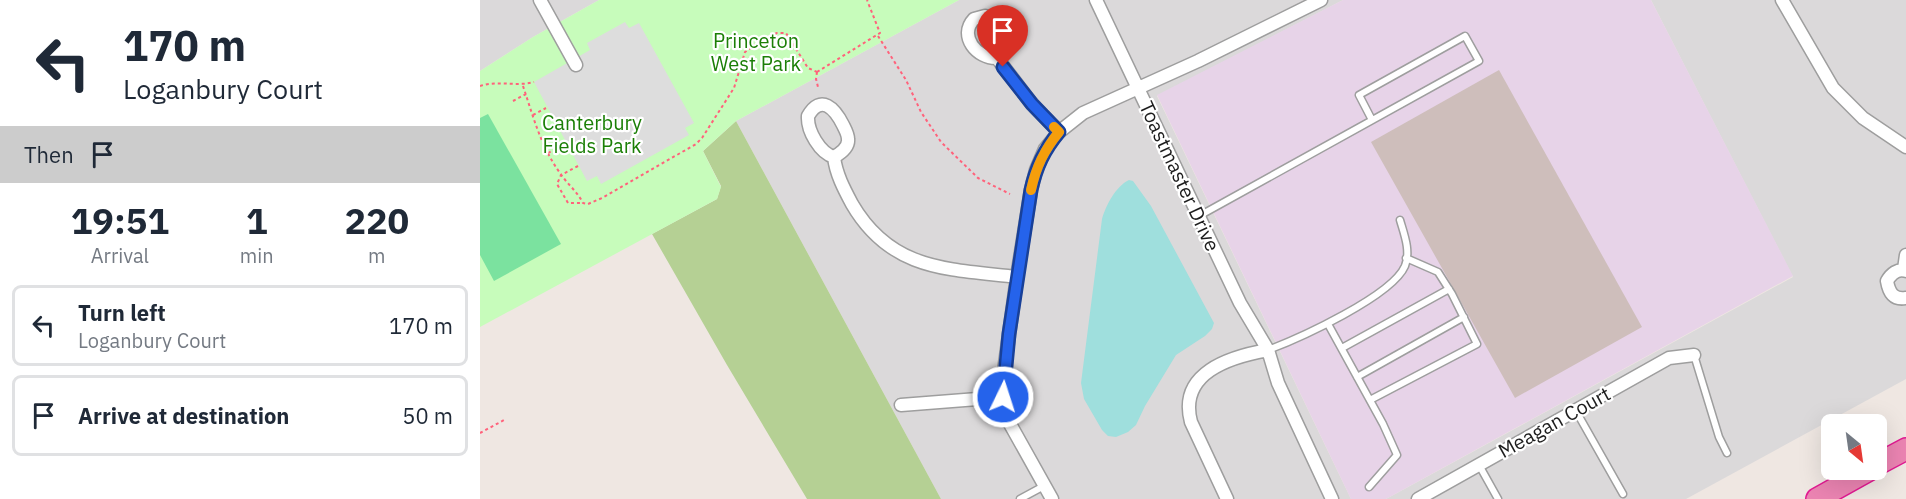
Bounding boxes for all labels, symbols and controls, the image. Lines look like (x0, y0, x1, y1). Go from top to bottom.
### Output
pin (977, 5, 1028, 67)
icon: arrive (986, 14, 1019, 47)
text: 170 m (123, 18, 246, 73)
icon: left (24, 24, 102, 102)
park label: Princeton West Park (711, 27, 802, 77)
text: Loganbury Court (123, 71, 323, 106)
street label: Toastmaster Drive (1133, 97, 1227, 255)
park label: Canterbury Fields Park (542, 109, 642, 159)
icon: arrive (86, 138, 119, 171)
text: Then (24, 140, 74, 169)
text: 19:51 (71, 197, 169, 244)
text: 1 (246, 197, 268, 244)
text: 220 (344, 197, 409, 244)
text: Arrival (91, 242, 149, 269)
text: min (240, 242, 274, 269)
text: m (368, 242, 386, 269)
text: Turn left (78, 298, 166, 327)
icon: left (27, 309, 60, 342)
text: 170 m (389, 311, 453, 340)
text: Loganbury Court (78, 327, 226, 354)
position arrow (971, 365, 1035, 429)
street label: Meagan Court (1493, 380, 1615, 464)
icon: arrive (27, 399, 60, 432)
text: Arrive at destination (78, 401, 289, 430)
text: 50 m (402, 401, 453, 430)
north arrow (1821, 414, 1887, 480)
map controls (1821, 414, 1887, 480)

